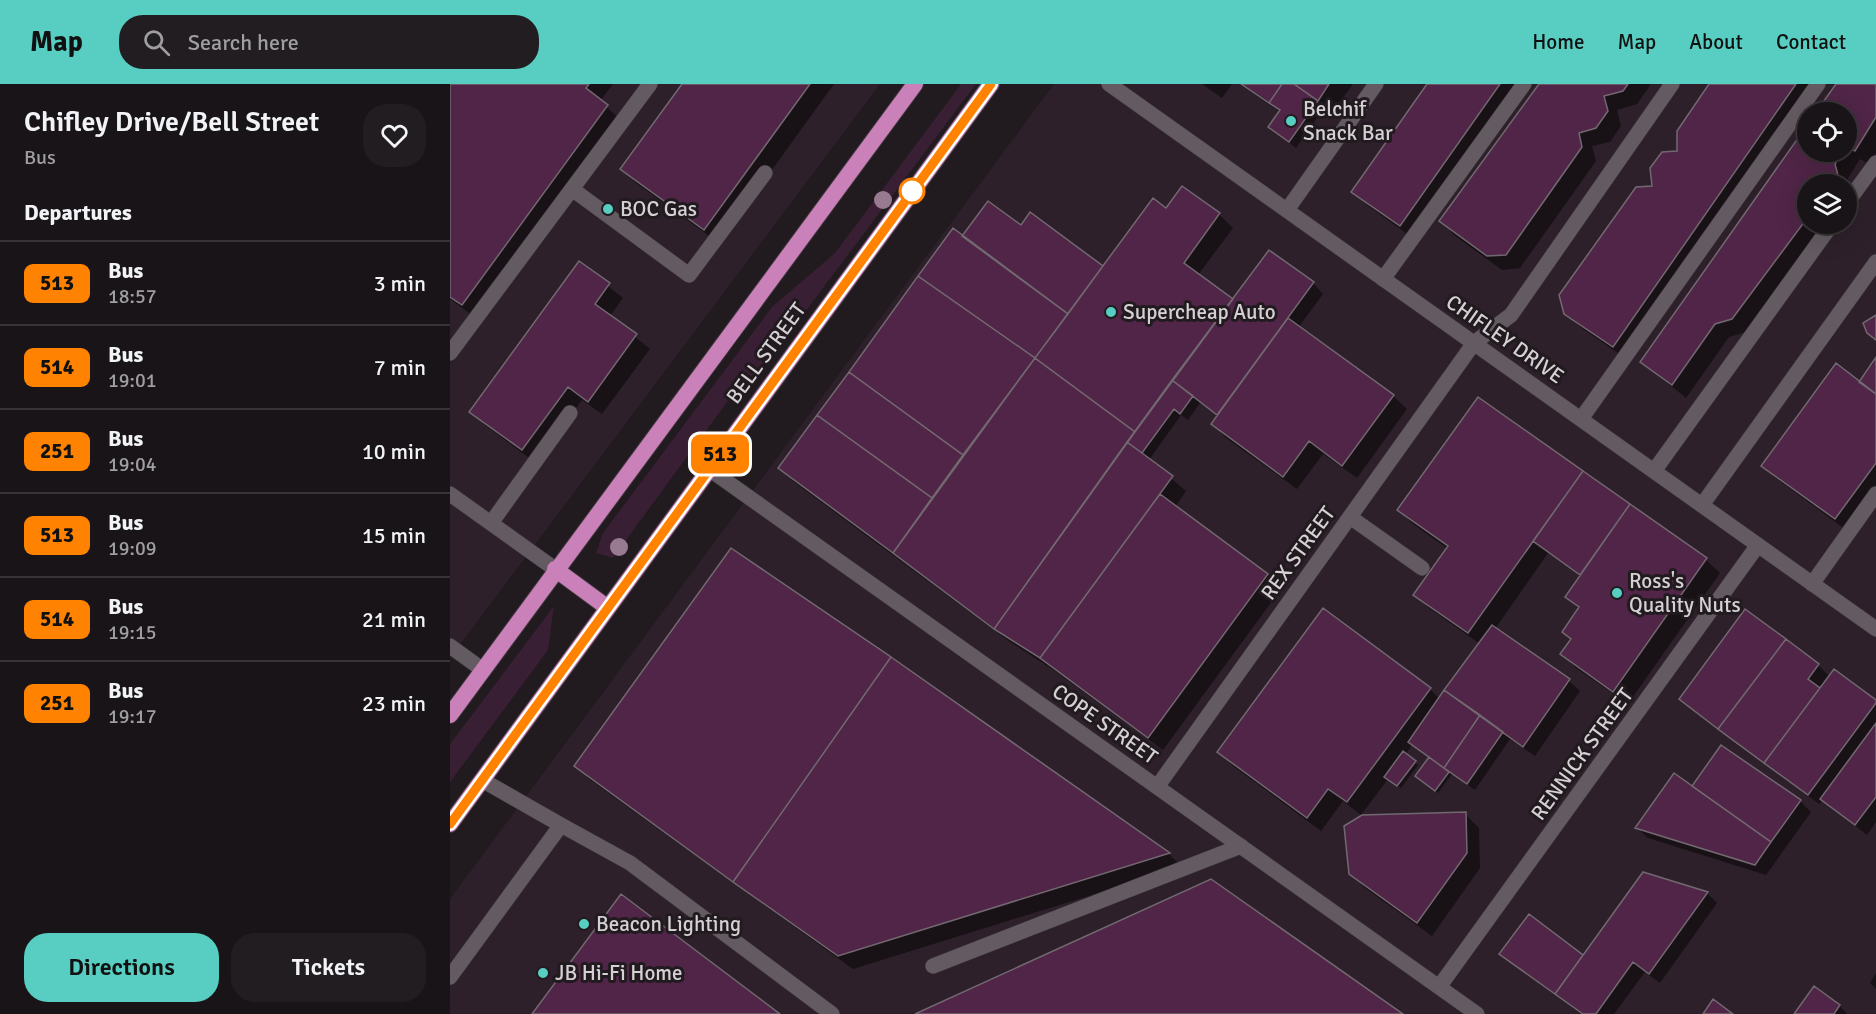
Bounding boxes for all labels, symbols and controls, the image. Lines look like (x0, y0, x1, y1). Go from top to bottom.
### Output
search box (119, 15, 539, 69)
text: Map (30, 25, 83, 59)
icon: search (140, 26, 173, 59)
text: Search here (188, 29, 299, 56)
text: Home (1532, 29, 1585, 55)
text: Map (1618, 29, 1656, 55)
text: About (1689, 29, 1743, 55)
text: Contact (1776, 29, 1846, 55)
place label: Belchif Snack Bar (1303, 96, 1393, 146)
map controls (1797, 102, 1857, 234)
button: locate (1797, 102, 1857, 162)
button: heart (363, 104, 426, 167)
text: Chifley Drive/Bell Street (24, 105, 319, 139)
marker: Belchif Snack Bar (1284, 114, 1298, 128)
text: Bus (24, 145, 56, 170)
button: layers (1797, 174, 1857, 234)
unlabelled marker (899, 178, 925, 204)
place label: BOC Gas (620, 196, 697, 222)
text: Departures (24, 199, 132, 226)
marker: BOC Gas (601, 202, 615, 216)
text: Bus (108, 257, 143, 284)
text: 513 (40, 270, 74, 296)
text: 3 min (374, 270, 426, 297)
text: 18:57 (108, 284, 157, 309)
street label: CHIFLEY DRIVE (1441, 289, 1569, 389)
street label: BELL STREET (721, 297, 812, 409)
place label: Supercheap Auto (1123, 299, 1276, 325)
marker: Supercheap Auto (1104, 305, 1118, 319)
text: Bus (108, 341, 143, 368)
text: 514 (40, 354, 74, 380)
text: 7 min (374, 354, 426, 381)
text: 19:01 (108, 368, 157, 393)
text: Bus (108, 425, 143, 452)
line badge: 513 (686, 434, 754, 473)
text: 251 (40, 438, 74, 464)
text: 10 min (362, 438, 426, 465)
text: 513 (703, 441, 737, 467)
text: 19:04 (108, 452, 157, 477)
street label: REX STREET (1255, 500, 1341, 605)
text: Bus (108, 509, 143, 536)
text: 513 (40, 522, 74, 548)
text: 15 min (362, 522, 426, 549)
text: 19:09 (108, 536, 157, 561)
place label: Ross's Quality Nuts (1629, 568, 1741, 618)
marker: Ross's Quality Nuts (1610, 586, 1624, 600)
text: Bus (108, 593, 143, 620)
text: 514 (40, 606, 74, 632)
text: 21 min (362, 606, 426, 633)
text: 19:15 (108, 620, 157, 645)
text: Bus (108, 677, 143, 704)
street label: COPE STREET (1047, 678, 1163, 770)
street label: RENNICK STREET (1525, 682, 1639, 825)
text: 251 (40, 690, 74, 716)
text: 23 min (362, 690, 426, 717)
text: 19:17 (108, 704, 157, 729)
place label: Beacon Lighting (596, 911, 741, 937)
marker: Beacon Lighting (577, 917, 591, 931)
button: Directions (24, 933, 219, 1002)
button: Tickets (231, 933, 426, 1002)
place label: JB Hi-Fi Home (555, 960, 683, 986)
marker: JB Hi-Fi Home (536, 966, 550, 980)

